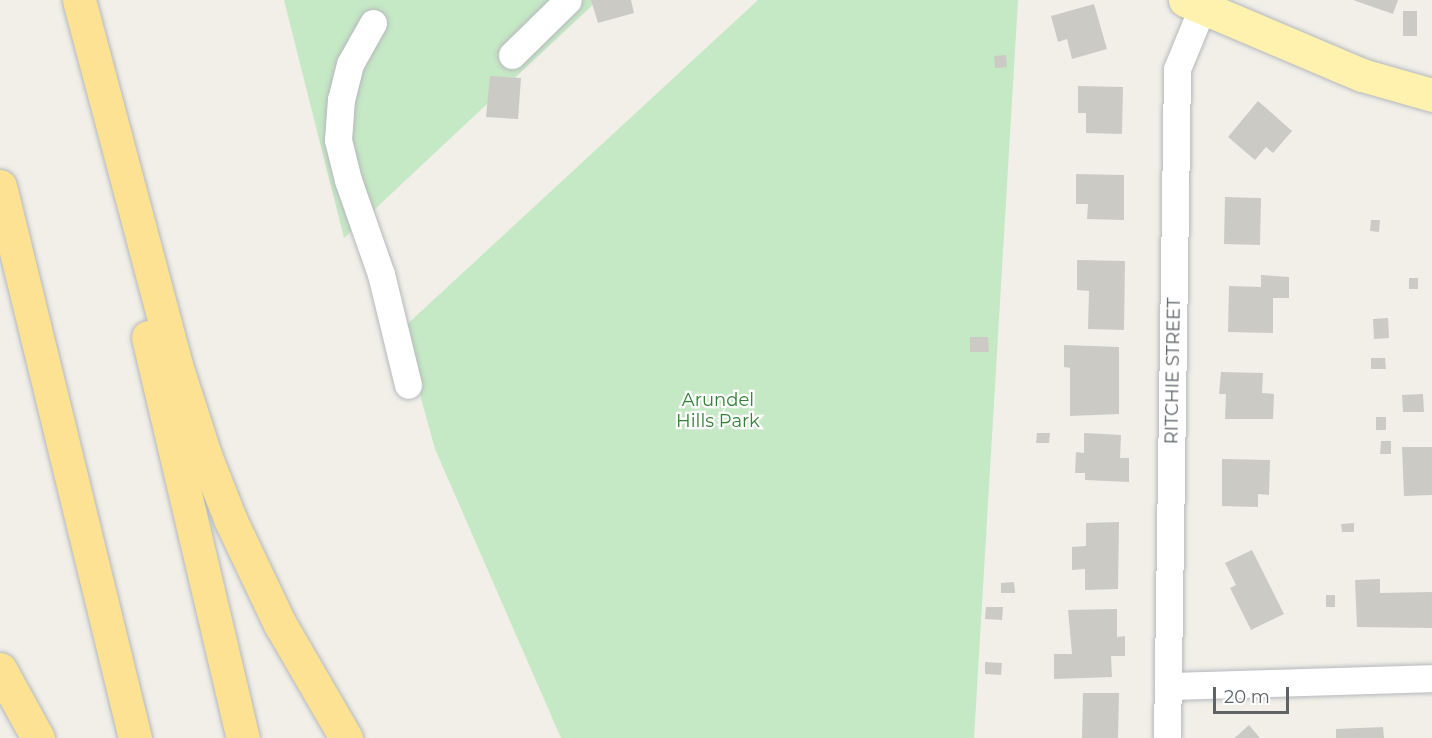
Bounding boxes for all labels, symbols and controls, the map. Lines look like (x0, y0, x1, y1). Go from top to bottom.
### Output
street label: RITCHIE STREET (1161, 297, 1185, 445)
park label: Arundel Hills Park (676, 390, 760, 432)
scale bar (1216, 675, 1292, 713)
text: 20 m (1224, 686, 1270, 708)

